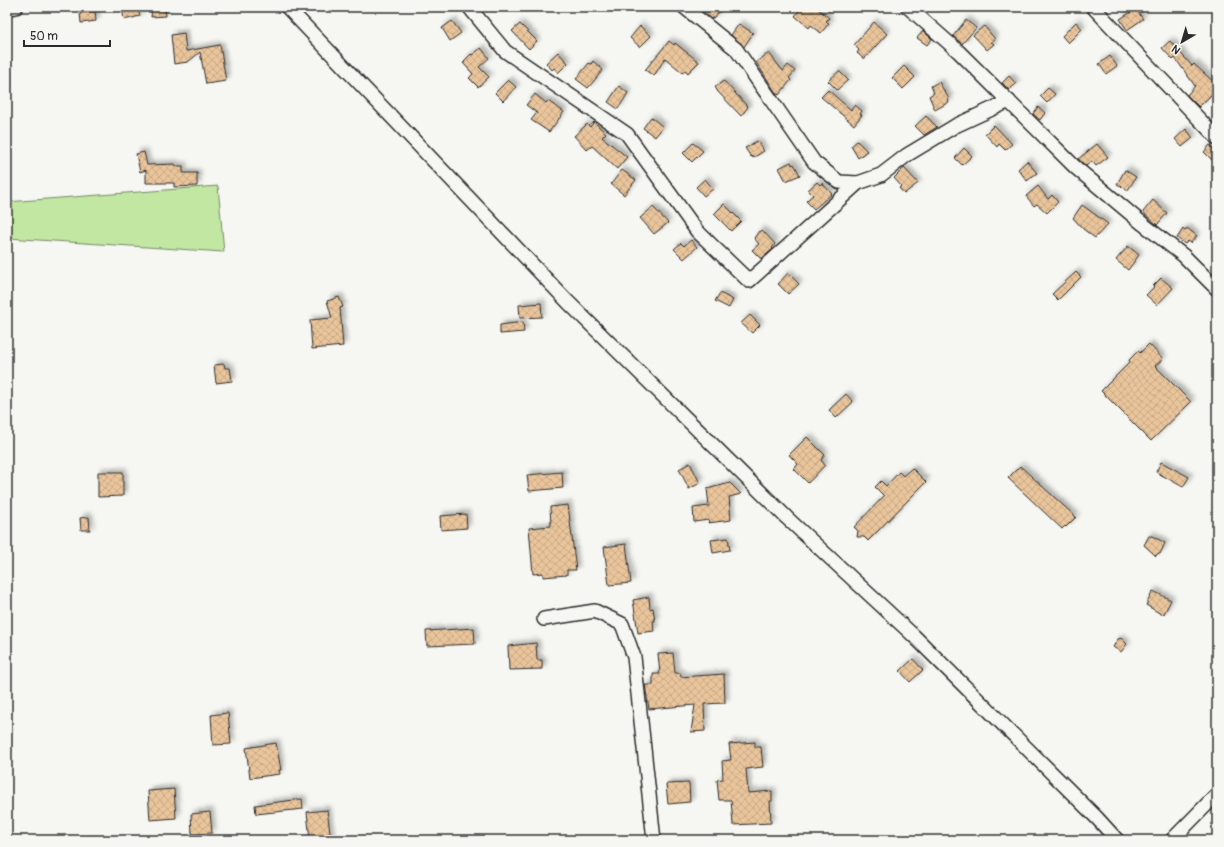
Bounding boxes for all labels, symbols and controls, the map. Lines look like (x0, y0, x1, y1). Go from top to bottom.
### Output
scale bar (24, 22, 110, 48)
north arrow (1162, 22, 1202, 62)
text: 50 m (30, 29, 58, 44)
text: N (1169, 42, 1183, 57)

